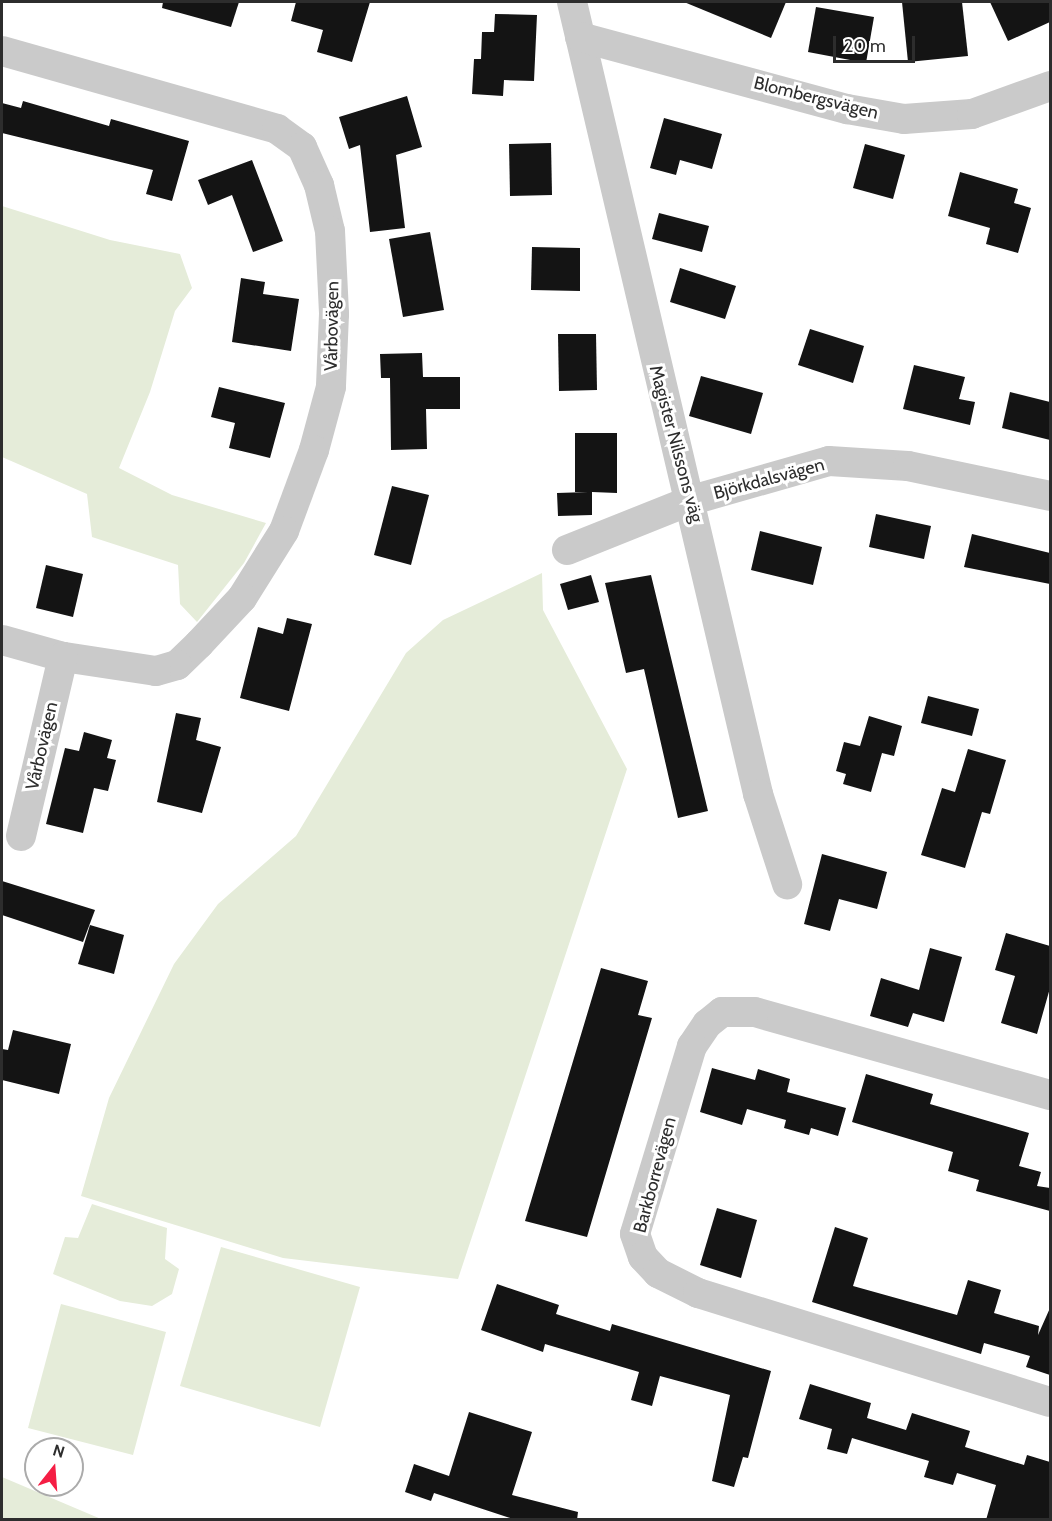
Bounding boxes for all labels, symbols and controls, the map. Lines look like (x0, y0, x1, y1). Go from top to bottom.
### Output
scale bar (836, 24, 918, 62)
text: 20 m (844, 35, 886, 57)
street label: Blombergsvägen (752, 72, 880, 124)
street label: Vårbovägen (320, 281, 344, 371)
street label: Magister Nilssons väg (645, 363, 707, 525)
street label: Björkdalsvägen (711, 454, 827, 504)
street label: Vårbovägen (21, 700, 63, 792)
street label: Barkborrevägen (629, 1115, 681, 1235)
north arrow (24, 1437, 84, 1497)
text: N (51, 1440, 67, 1462)

